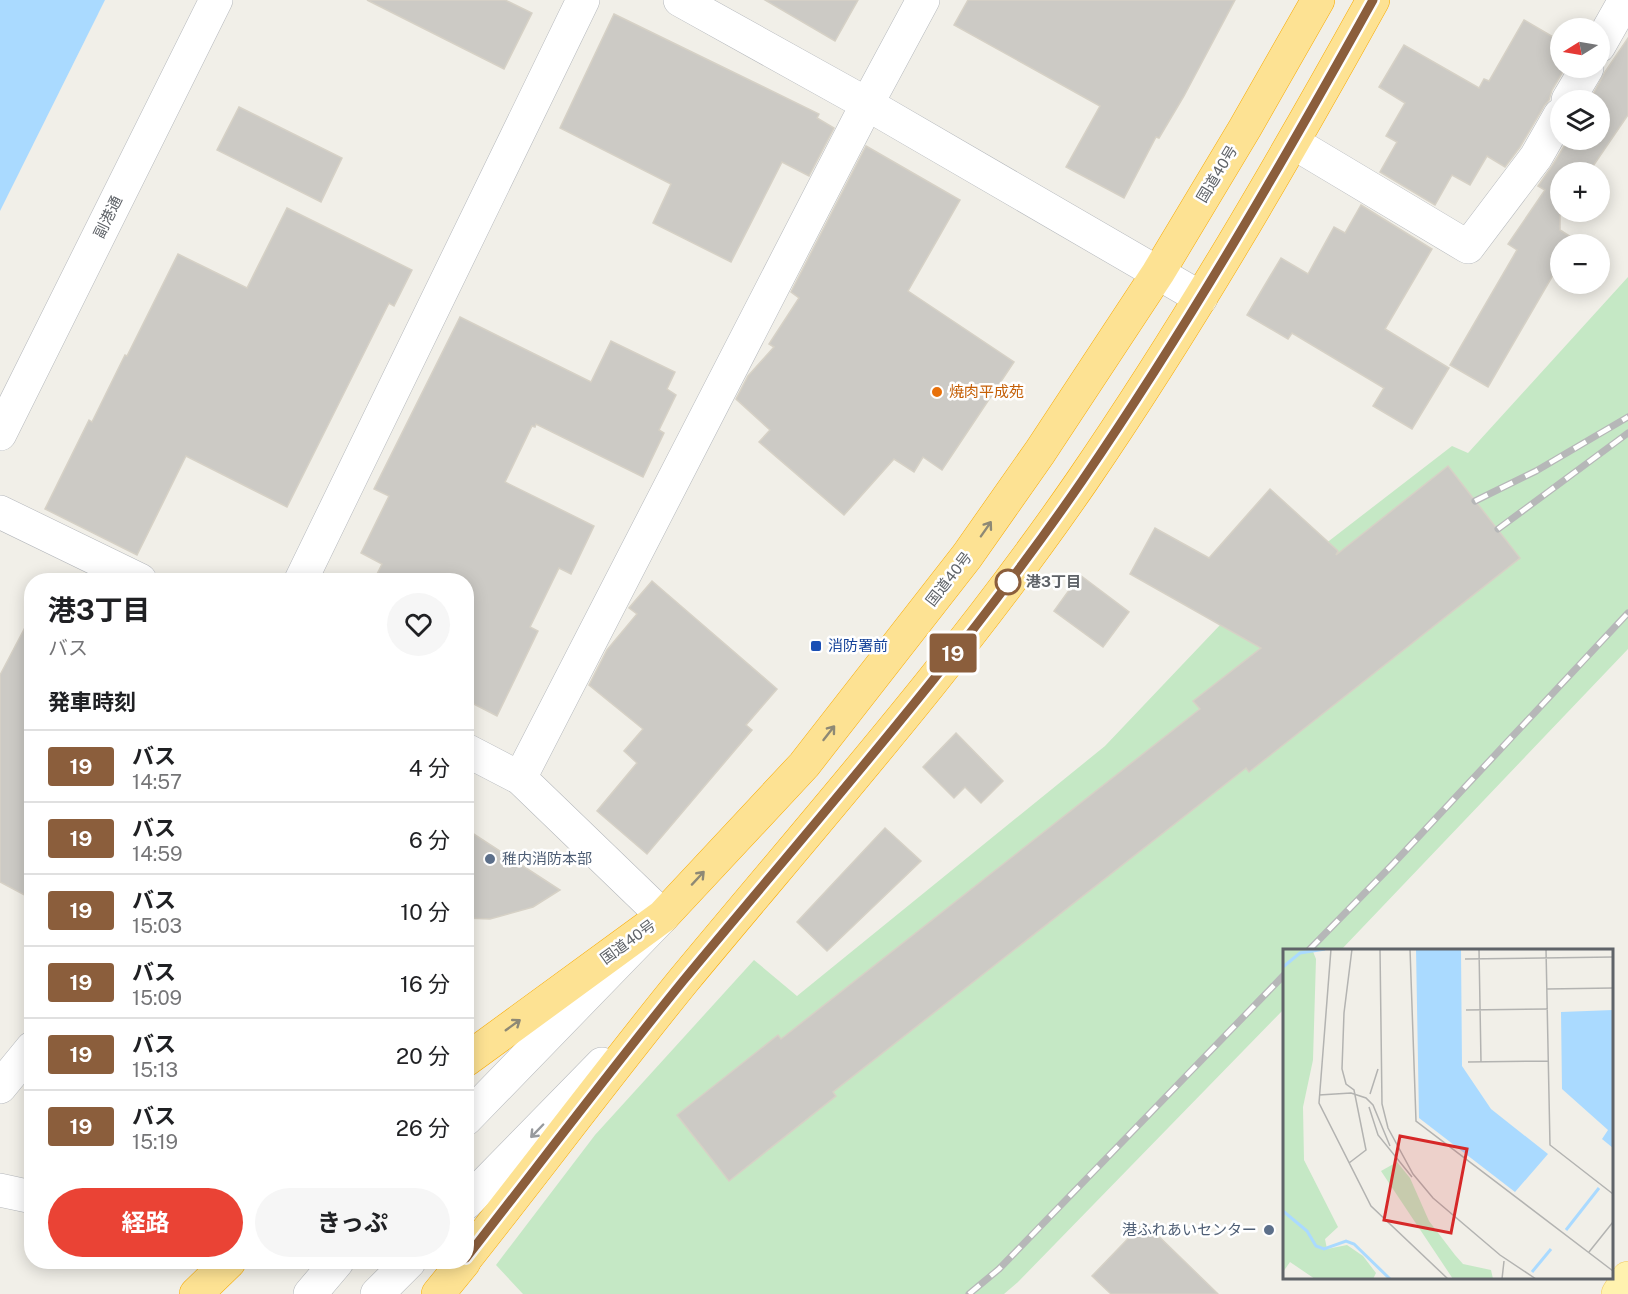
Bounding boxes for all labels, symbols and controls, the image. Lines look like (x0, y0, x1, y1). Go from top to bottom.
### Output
north arrow (1550, 18, 1610, 78)
map controls (1550, 18, 1610, 294)
button: layers (1550, 90, 1610, 150)
street label: 国道40号 (1193, 142, 1240, 205)
button: + (1550, 162, 1610, 222)
street label: 副港通 (90, 193, 125, 241)
button: − (1550, 234, 1610, 294)
place label: 焼肉平成苑 (949, 383, 1024, 400)
marker: 焼肉平成苑 (930, 385, 944, 399)
one-way arrow (980, 522, 992, 538)
street label: 国道40号 (922, 548, 975, 609)
marker: 港3丁目 (995, 569, 1021, 595)
place label: 港3丁目 (1026, 573, 1081, 590)
text: 港3丁目 (48, 593, 151, 626)
button: heart (387, 593, 450, 656)
line badge: 19 (926, 634, 980, 672)
text: バス (48, 636, 88, 660)
place label: 消防署前 (828, 637, 888, 654)
marker: 消防署前 (809, 639, 823, 653)
text: 19 (942, 641, 964, 666)
text: 発車時刻 (48, 689, 136, 715)
one-way arrow (822, 725, 835, 741)
text: バス (132, 743, 176, 769)
text: 19 (70, 754, 92, 779)
text: 4 分 (409, 755, 450, 781)
text: 14:57 (132, 770, 182, 794)
text: バス (132, 815, 176, 841)
text: 19 (70, 826, 92, 851)
text: 6 分 (409, 827, 450, 853)
text: 14:59 (132, 842, 183, 866)
place label: 稚内消防本部 (502, 850, 592, 867)
marker: 稚内消防本部 (483, 852, 497, 866)
one-way arrow (691, 871, 705, 886)
text: バス (132, 887, 176, 913)
text: 19 (70, 898, 92, 923)
text: 10 分 (400, 899, 450, 925)
text: 15:03 (132, 914, 182, 938)
street label: 国道40号 (597, 916, 658, 967)
inset map (1283, 949, 1613, 1279)
text: バス (132, 959, 176, 985)
text: 19 (70, 970, 92, 995)
text: 16 分 (400, 971, 450, 997)
text: 15:09 (132, 986, 182, 1010)
one-way arrow (505, 1019, 521, 1031)
text: バス (132, 1031, 176, 1057)
text: 19 (70, 1042, 92, 1067)
text: 20 分 (396, 1043, 450, 1069)
text: 15:13 (132, 1058, 178, 1082)
text: バス (132, 1103, 176, 1129)
text: 19 (70, 1114, 92, 1139)
text: 26 分 (396, 1115, 450, 1141)
one-way arrow (530, 1123, 545, 1138)
text: 15:19 (132, 1130, 178, 1154)
button: 経路 (48, 1188, 243, 1257)
button: きっぷ (255, 1188, 450, 1257)
place label: 港ふれあいセンター (1122, 1221, 1257, 1238)
marker: 港ふれあいセンター (1262, 1223, 1276, 1237)

